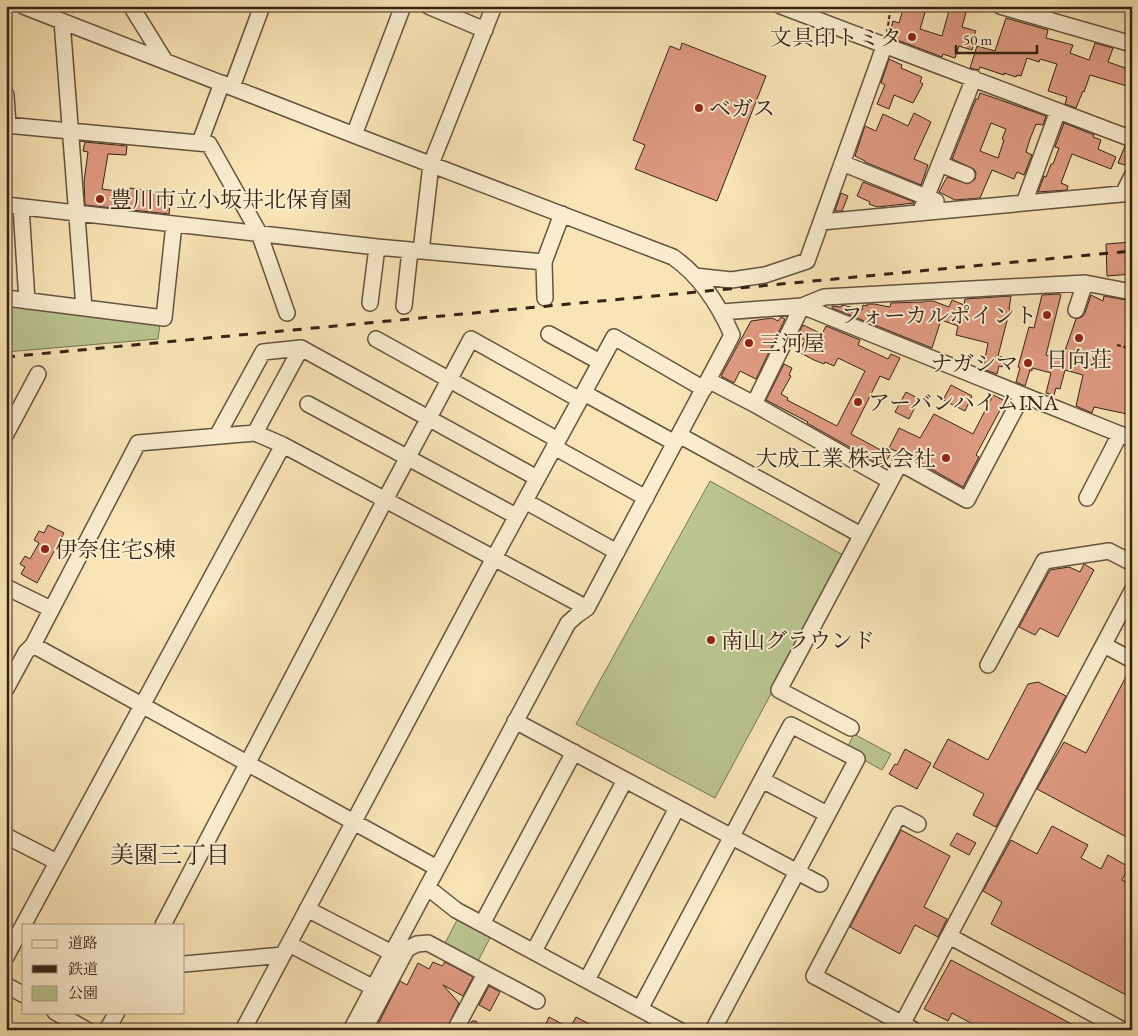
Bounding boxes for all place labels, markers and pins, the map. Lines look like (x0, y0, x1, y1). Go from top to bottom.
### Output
place label: 文具印トミタ (770, 23, 902, 52)
marker: 文具印トミタ (906, 31, 918, 43)
place label: ベガス (709, 94, 775, 123)
marker: ベガス (693, 102, 705, 114)
place label: 豊川市立小坂井北保育園 (110, 185, 352, 214)
marker: 豊川市立小坂井北保育園 (94, 193, 106, 205)
place label: フォーカルポイント (841, 301, 1037, 330)
marker: フォーカルポイント (1041, 309, 1053, 321)
place label: 三河屋 (759, 329, 825, 358)
marker: 日向荘 (1073, 332, 1085, 344)
marker: 三河屋 (743, 337, 755, 349)
place label: 日向荘 (1046, 345, 1112, 374)
place label: ナガシマ (930, 349, 1018, 378)
marker: ナガシマ (1022, 357, 1034, 369)
place label: アーバンハイムINA (868, 388, 1060, 417)
marker: アーバンハイムINA (852, 396, 864, 408)
place label: 大成工業 株式会社 (756, 444, 936, 473)
marker: 大成工業 株式会社 (940, 452, 952, 464)
place label: 伊奈住宅S棟 (55, 535, 175, 564)
marker: 伊奈住宅S棟 (39, 543, 51, 555)
place label: 南山グラウンド (721, 626, 875, 655)
marker: 南山グラウンド (705, 634, 717, 646)

